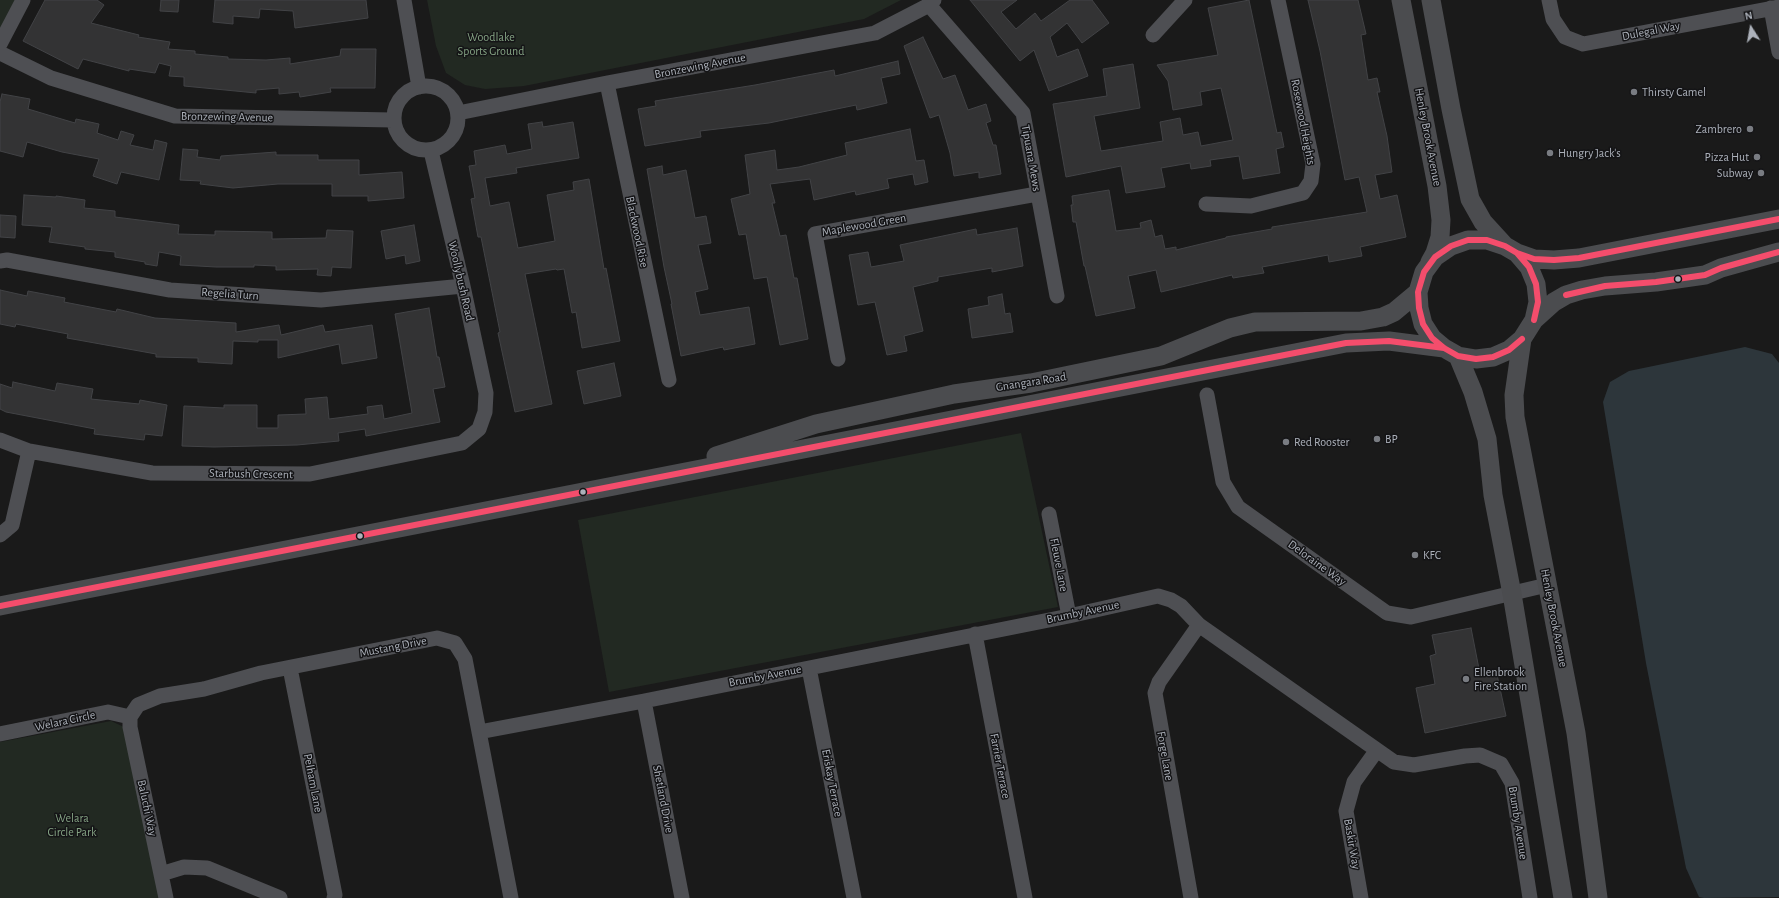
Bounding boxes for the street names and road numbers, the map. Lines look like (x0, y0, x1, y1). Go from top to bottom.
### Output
street label: Dulegal Way (1621, 18, 1681, 44)
street label: Bronzewing Avenue (653, 50, 747, 82)
street label: Rosewood Heights (1288, 78, 1318, 166)
street label: Henley Brook Avenue (1411, 87, 1445, 187)
street label: Bronzewing Avenue (181, 109, 273, 125)
street label: Tipuana Mews (1018, 124, 1044, 192)
street label: Blackwood Rise (622, 195, 652, 269)
street label: Maplewood Green (821, 210, 907, 240)
street label: Woollybush Road (445, 240, 477, 322)
street label: Regelia Turn (201, 285, 259, 303)
street label: Gnangara Road (995, 369, 1067, 395)
street label: Starbush Crescent (209, 466, 293, 482)
street label: Fleuve Lane (1047, 537, 1071, 593)
street label: Deloraine Way (1285, 537, 1349, 589)
street label: Henley Brook Avenue (1537, 568, 1571, 668)
street label: Brumby Avenue (1045, 597, 1121, 627)
street label: Mustang Drive (358, 633, 428, 661)
street label: Brumby Avenue (727, 662, 803, 690)
street label: Welara Circle (33, 708, 97, 734)
street label: Forge Lane (1154, 730, 1176, 782)
street label: Farrier Terrace (987, 732, 1013, 800)
street label: Eriskay Terrace (818, 748, 846, 818)
street label: Pelham Lane (300, 752, 326, 814)
street label: Shetland Drive (649, 764, 677, 834)
street label: Baluchi Way (134, 778, 160, 838)
street label: Brumby Avenue (1505, 785, 1531, 861)
street label: Baskir Way (1340, 818, 1364, 870)

